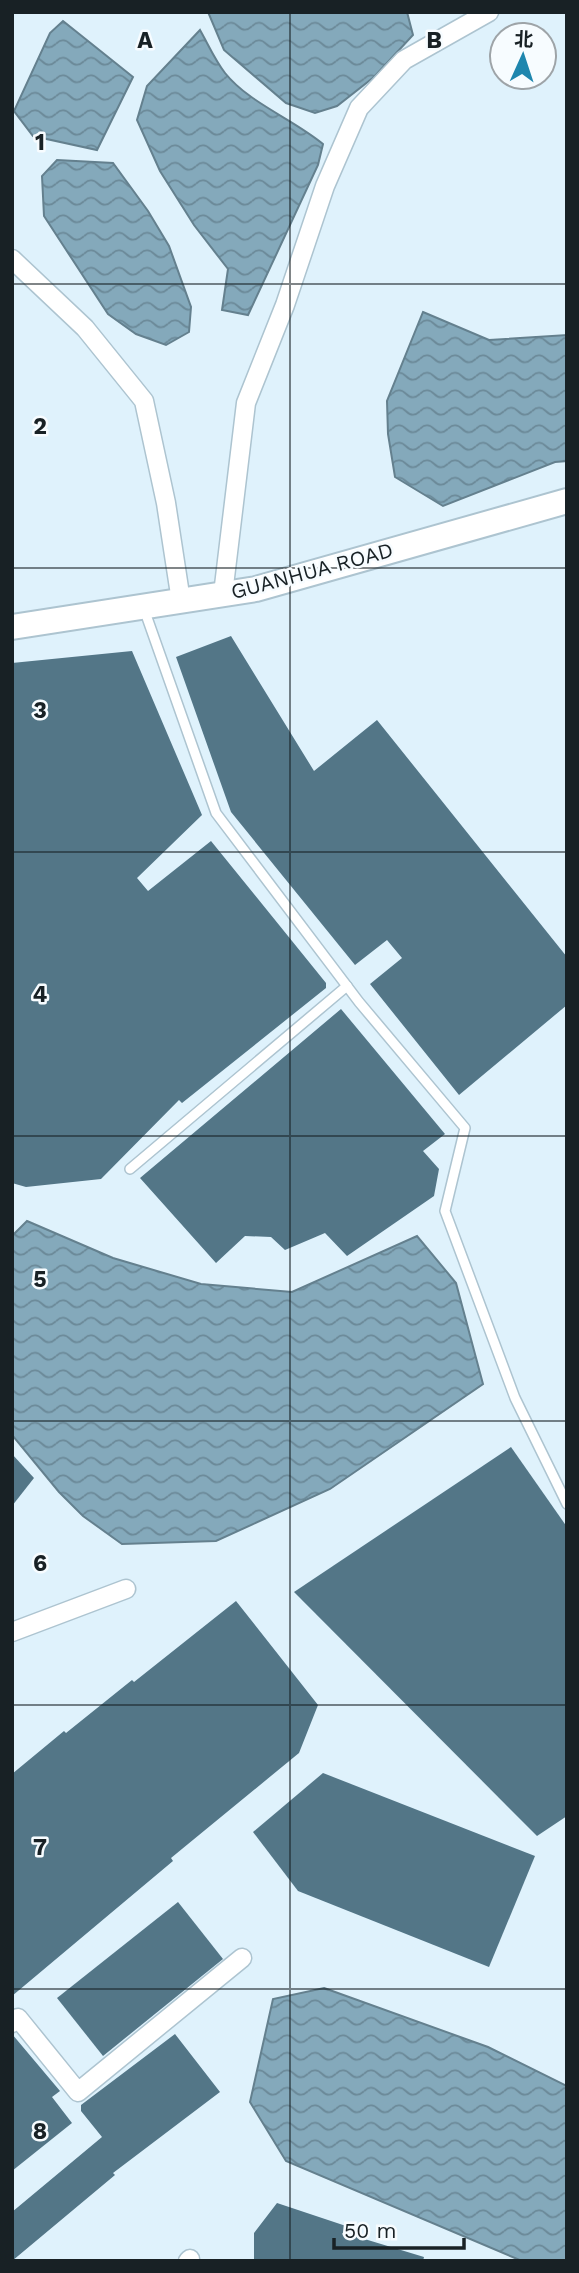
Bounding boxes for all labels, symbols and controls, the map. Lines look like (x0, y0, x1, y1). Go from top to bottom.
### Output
north arrow (488, 21, 558, 91)
text: A (137, 27, 153, 54)
text: B (426, 27, 442, 54)
text: 北 (514, 28, 534, 52)
text: 1 (35, 129, 45, 156)
text: 2 (33, 413, 47, 440)
street label: GUANHUA ROAD (228, 537, 396, 604)
text: 3 (33, 697, 47, 724)
text: 4 (33, 981, 48, 1008)
text: 5 (33, 1266, 47, 1293)
text: 6 (33, 1550, 47, 1577)
text: 7 (33, 1834, 47, 1861)
text: 8 (33, 2118, 47, 2145)
scale bar (334, 2206, 463, 2250)
text: 50 m (344, 2218, 396, 2243)

